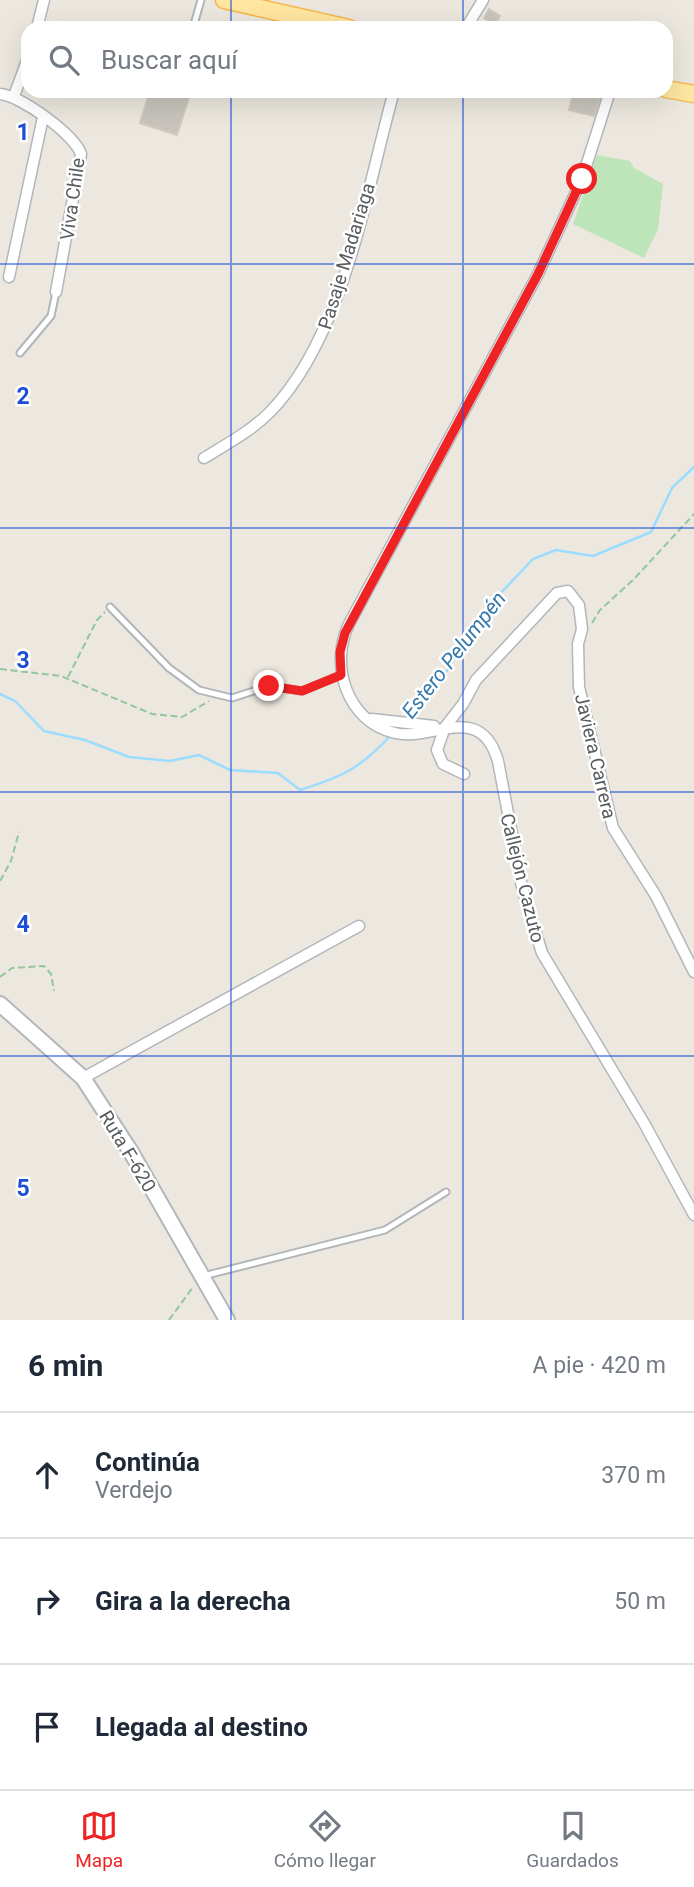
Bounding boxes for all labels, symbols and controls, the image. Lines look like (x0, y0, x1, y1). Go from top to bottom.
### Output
search box (21, 21, 673, 98)
icon: search (45, 41, 83, 79)
text: Buscar aquí (101, 45, 238, 75)
text: 1 (16, 119, 30, 146)
street label: Viva Chile (55, 156, 90, 242)
route start (566, 163, 597, 194)
street label: Pasaje Madariaga (313, 180, 380, 332)
text: 2 (16, 383, 30, 410)
water label: Estero Pelumpén (397, 587, 511, 723)
text: 3 (16, 647, 30, 674)
route end (253, 670, 284, 701)
street label: Javiera Carrera (570, 691, 621, 821)
street label: Callejón Cazuto (495, 811, 550, 945)
text: 4 (16, 911, 30, 938)
street label: Ruta F-620 (94, 1106, 161, 1196)
text: 5 (16, 1175, 30, 1202)
text: 6 min (28, 1348, 103, 1383)
text: A pie · 420 m (533, 1352, 666, 1379)
text: Continúa (95, 1447, 200, 1477)
icon: ahead (28, 1456, 66, 1494)
text: 370 m (601, 1462, 666, 1489)
text: Verdejo (95, 1477, 173, 1504)
icon: right (28, 1582, 66, 1620)
text: Gira a la derecha (95, 1586, 291, 1616)
text: 50 m (614, 1588, 666, 1615)
icon: arrive (28, 1708, 66, 1746)
text: Llegada al destino (95, 1712, 308, 1742)
tab: Mapa (75, 1807, 123, 1872)
tab: Cómo llegar (274, 1807, 376, 1872)
tab: Guardados (526, 1807, 619, 1872)

